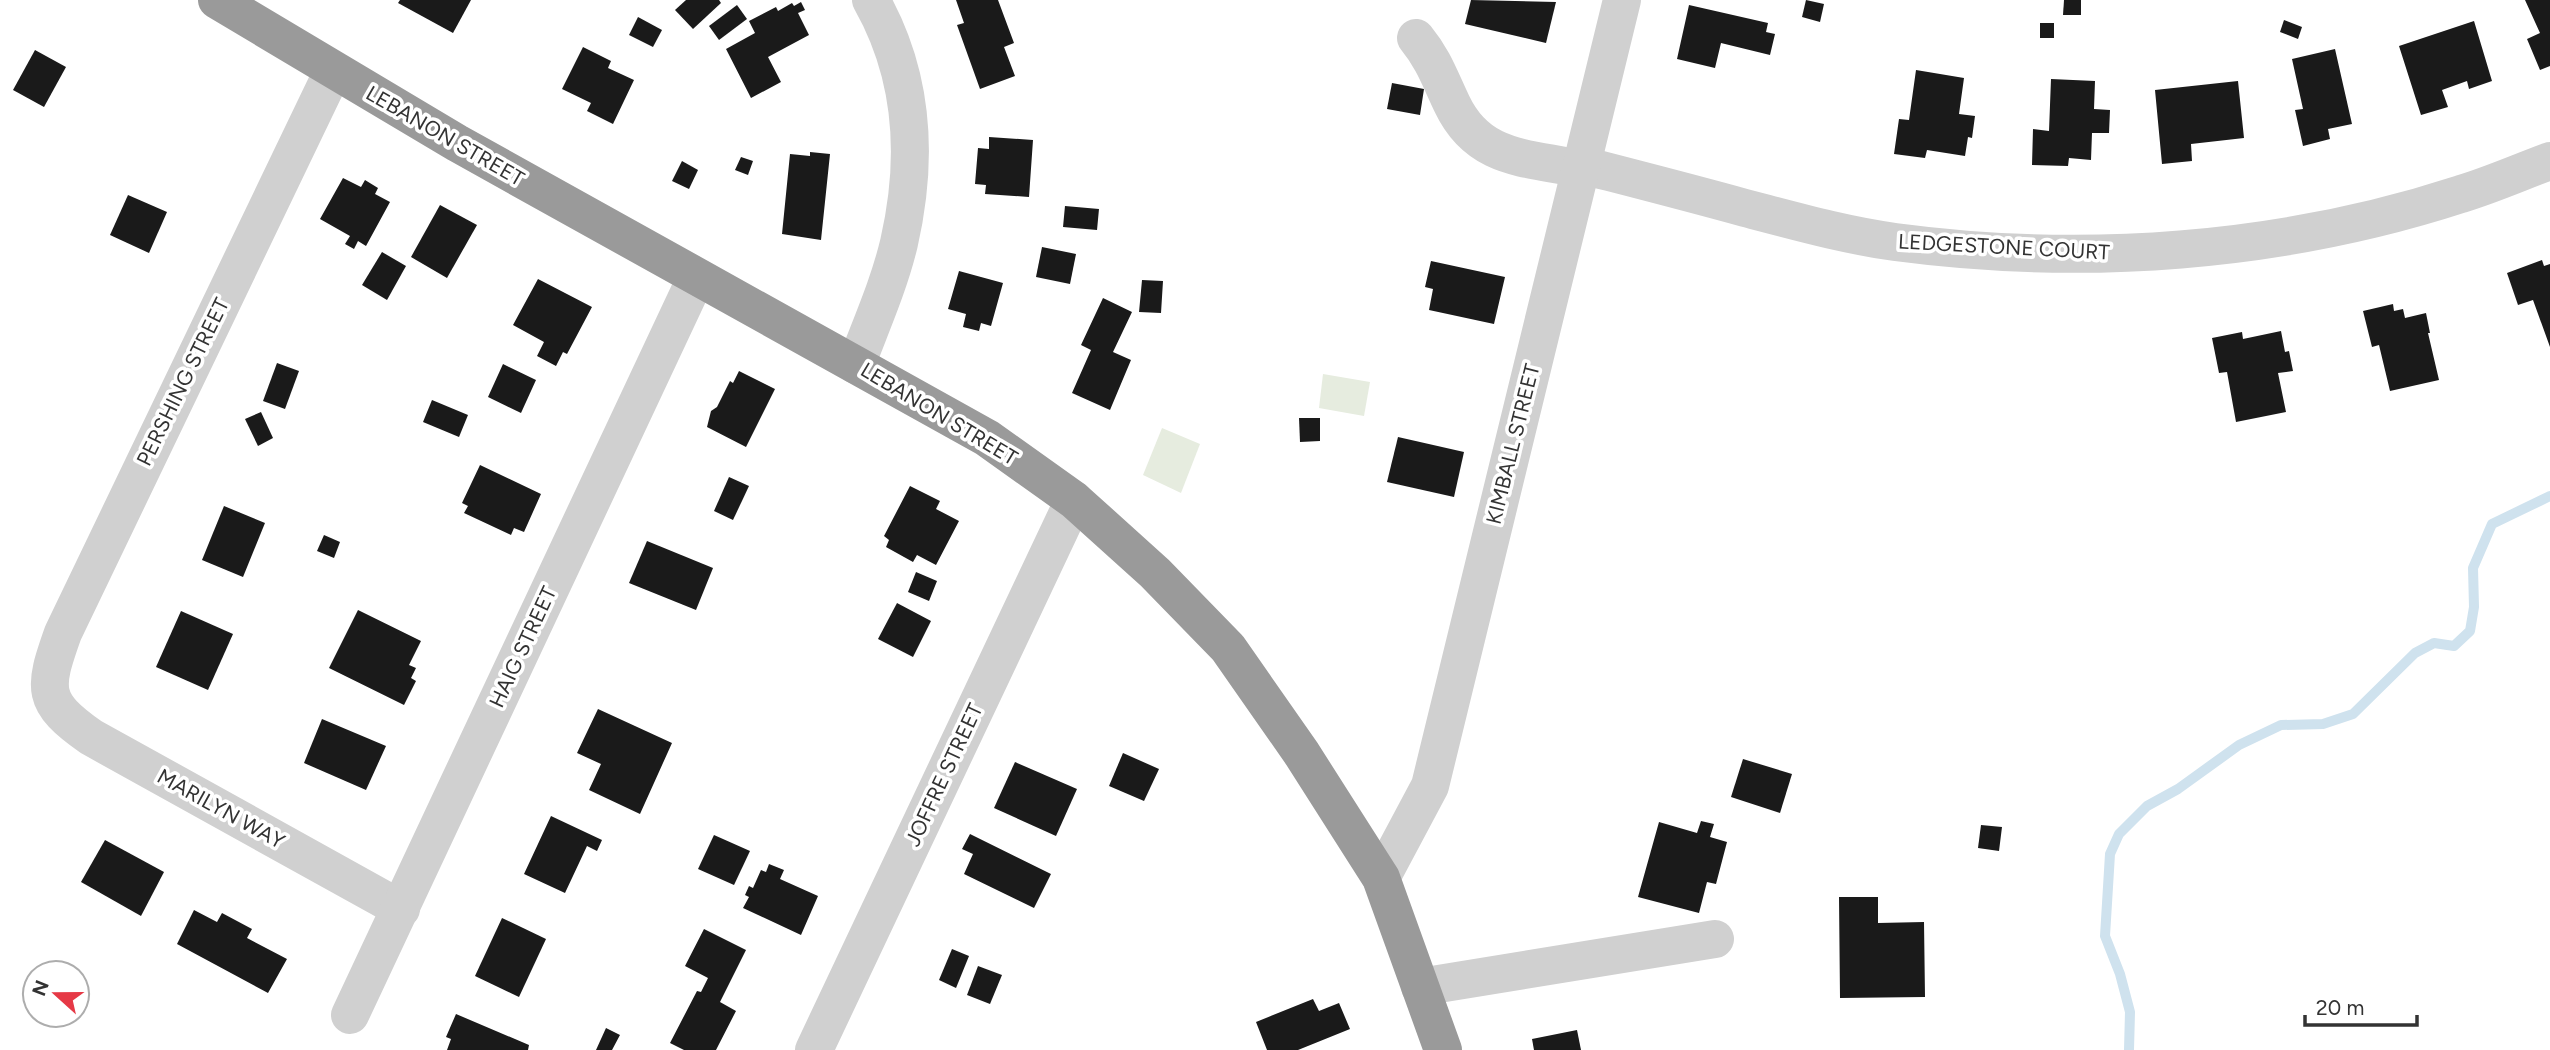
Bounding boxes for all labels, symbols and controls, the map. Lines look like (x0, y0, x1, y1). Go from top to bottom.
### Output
street label: LEBANON STREET (362, 80, 529, 191)
street label: LEDGESTONE COURT (1898, 228, 2111, 265)
street label: PERSHING STREET (131, 293, 234, 470)
street label: LEBANON STREET (856, 357, 1023, 470)
street label: KIMBALL STREET (1480, 361, 1545, 527)
street label: HAIG STREET (484, 582, 562, 711)
street label: JOFFRE STREET (900, 699, 988, 850)
street label: MARILYN WAY (153, 763, 290, 854)
north arrow (21, 959, 91, 1029)
text: N (27, 977, 54, 999)
scale bar (2305, 984, 2417, 1028)
text: 20 m (2316, 995, 2364, 1020)

